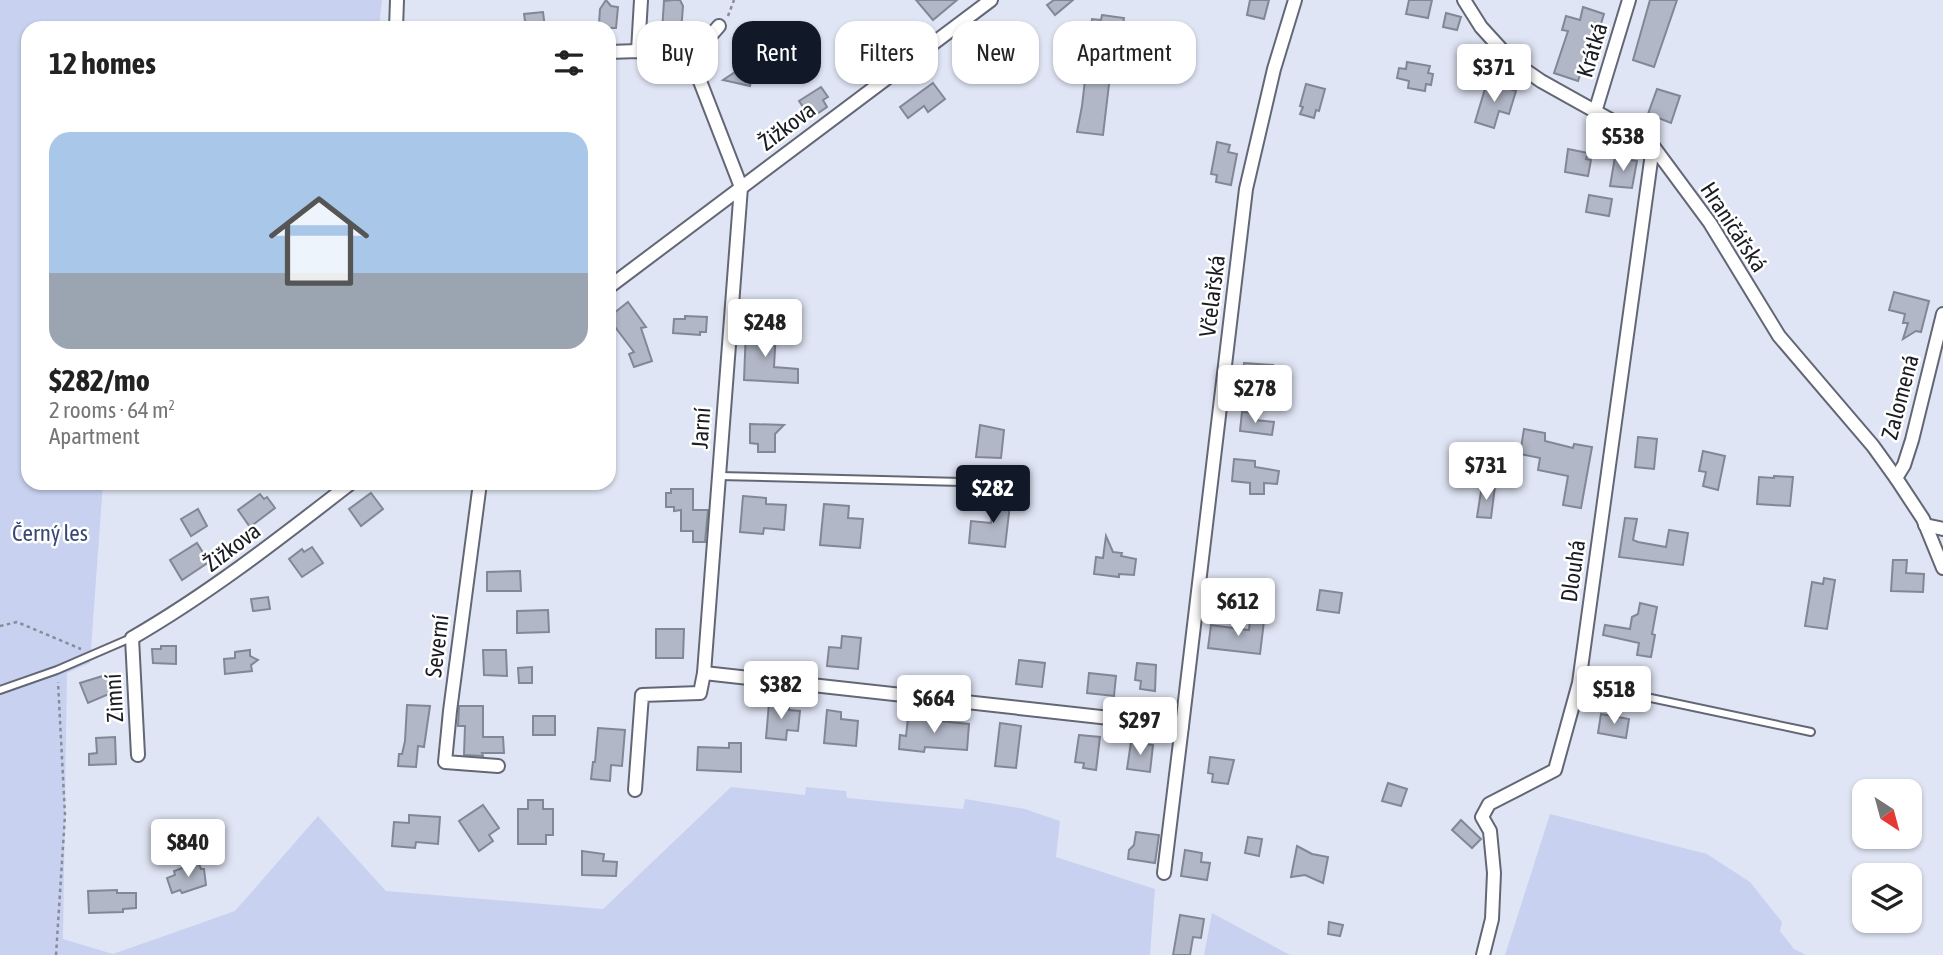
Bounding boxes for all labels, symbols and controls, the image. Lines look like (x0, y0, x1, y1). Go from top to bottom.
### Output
street label: Krátká (1571, 20, 1613, 80)
chip: Buy (637, 21, 718, 84)
chip: Rent (732, 21, 821, 84)
chip: Filters (835, 21, 938, 84)
chip: New (952, 21, 1039, 84)
chip: Apartment (1053, 21, 1196, 84)
icon: filters (550, 44, 588, 82)
pin: $371 (1453, 44, 1535, 104)
text: 12 homes (49, 46, 156, 80)
text: $371 (1473, 54, 1515, 80)
street label: Žižkova (754, 96, 820, 156)
pin: $538 (1582, 114, 1664, 173)
text: $538 (1602, 123, 1644, 149)
street label: Hraničářská (1695, 177, 1773, 277)
icon: home (256, 178, 382, 304)
street label: Včelařská (1194, 254, 1230, 338)
pin: $248 (724, 300, 806, 359)
text: $248 (744, 309, 786, 335)
street label: Zalomená (1876, 352, 1924, 442)
text: $282/mo (49, 363, 150, 397)
pin: $278 (1214, 366, 1296, 425)
text: $278 (1234, 375, 1276, 401)
text: 2 rooms · 64 m² (49, 397, 175, 423)
street label: Jarní (687, 406, 715, 450)
text: Apartment (49, 423, 140, 449)
pin: $731 (1445, 442, 1527, 502)
text: $731 (1465, 452, 1507, 478)
pin: $282 (952, 466, 1034, 525)
text: $282 (972, 475, 1014, 501)
street label: Žižkova (199, 517, 265, 577)
park label: Černý les (12, 520, 88, 546)
street label: Dlouhá (1556, 538, 1590, 604)
pin: $612 (1197, 578, 1279, 638)
text: $612 (1217, 588, 1259, 614)
street label: Severní (420, 613, 454, 679)
pin: $382 (740, 662, 822, 721)
pin: $518 (1573, 666, 1655, 726)
text: $382 (760, 671, 802, 697)
street label: Zimní (100, 673, 128, 723)
pin: $664 (893, 676, 975, 735)
text: $518 (1593, 676, 1635, 702)
text: $664 (913, 685, 955, 711)
pin: $297 (1099, 698, 1181, 757)
text: $297 (1119, 707, 1161, 733)
north arrow (1852, 779, 1922, 849)
map controls (1852, 779, 1922, 933)
pin: $840 (147, 820, 229, 879)
text: $840 (167, 829, 209, 855)
button: layers (1852, 863, 1922, 933)

